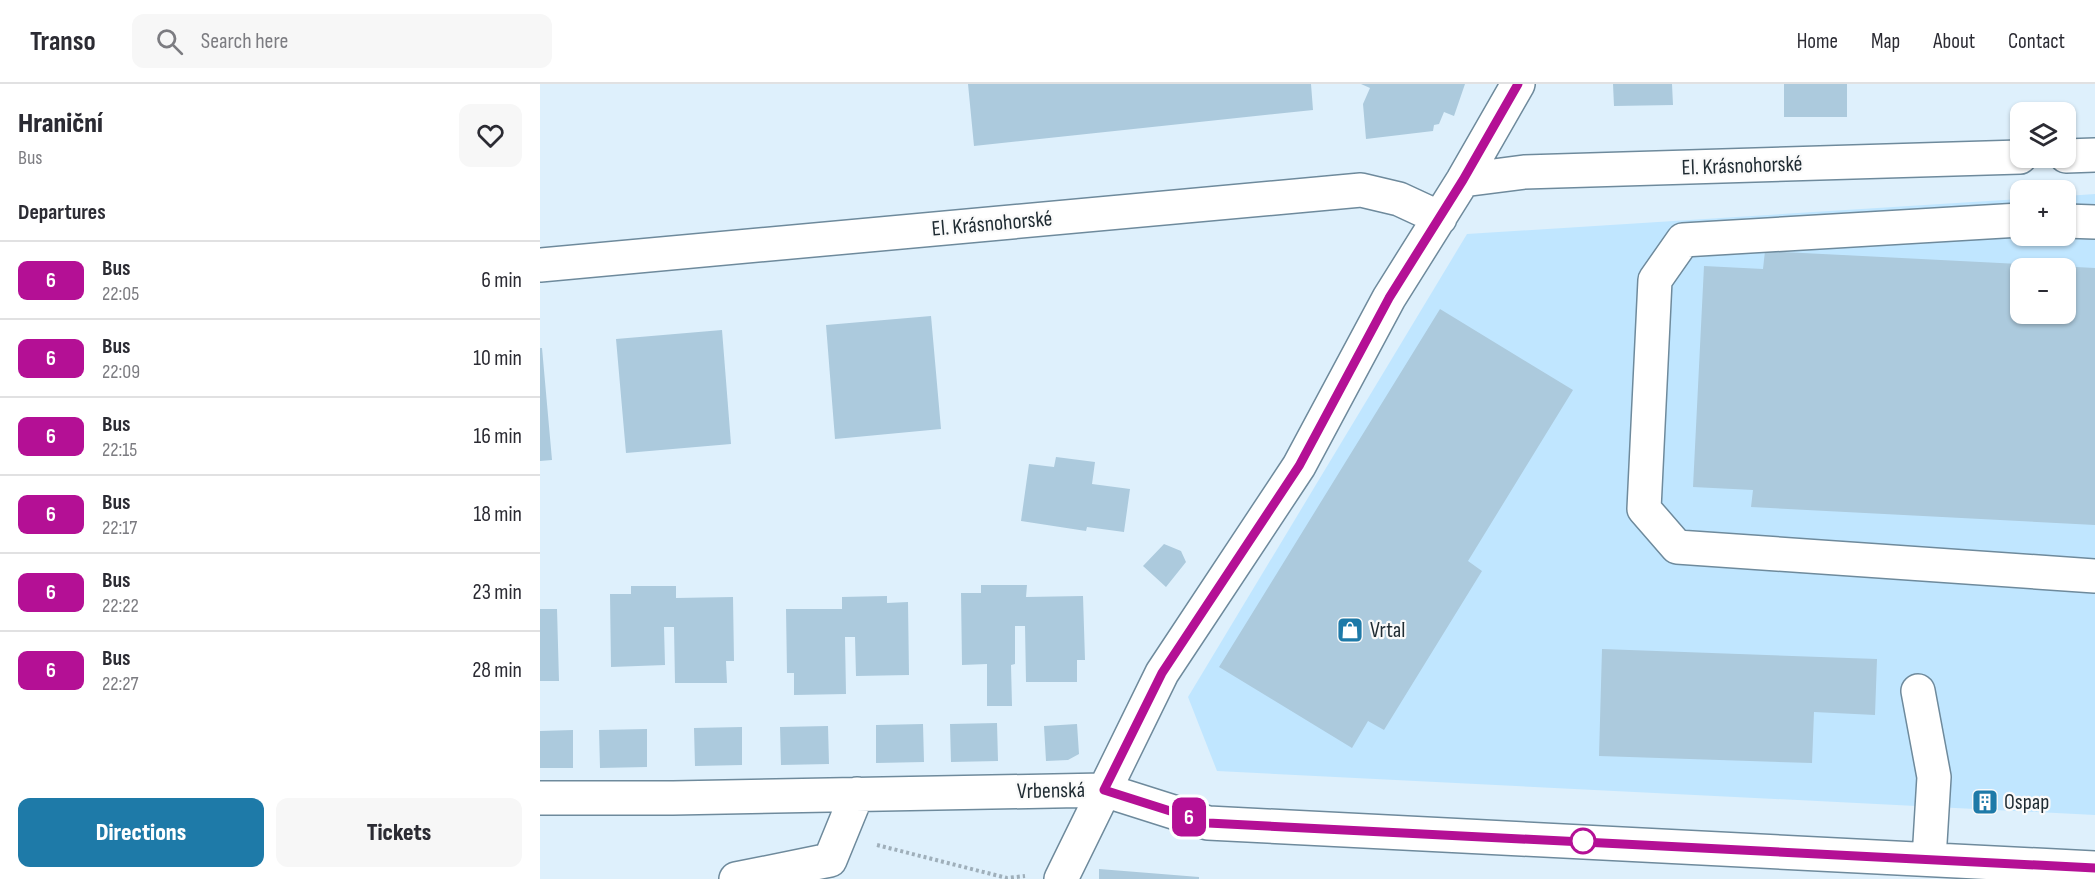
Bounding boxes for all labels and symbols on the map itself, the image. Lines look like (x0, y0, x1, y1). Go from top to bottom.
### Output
street label: El. Krásnohorské (1681, 150, 1803, 182)
street label: El. Krásnohorské (931, 205, 1053, 243)
shop icon: Vrtal (1335, 615, 1365, 645)
place label: Vrtal (1370, 617, 1405, 644)
street label: Vrbenská (1017, 777, 1085, 805)
building icon: Ospap (1970, 787, 2000, 817)
place label: Ospap (2004, 789, 2049, 816)
line badge: 6 (1170, 798, 1208, 836)
unlabelled marker (1570, 828, 1596, 854)

